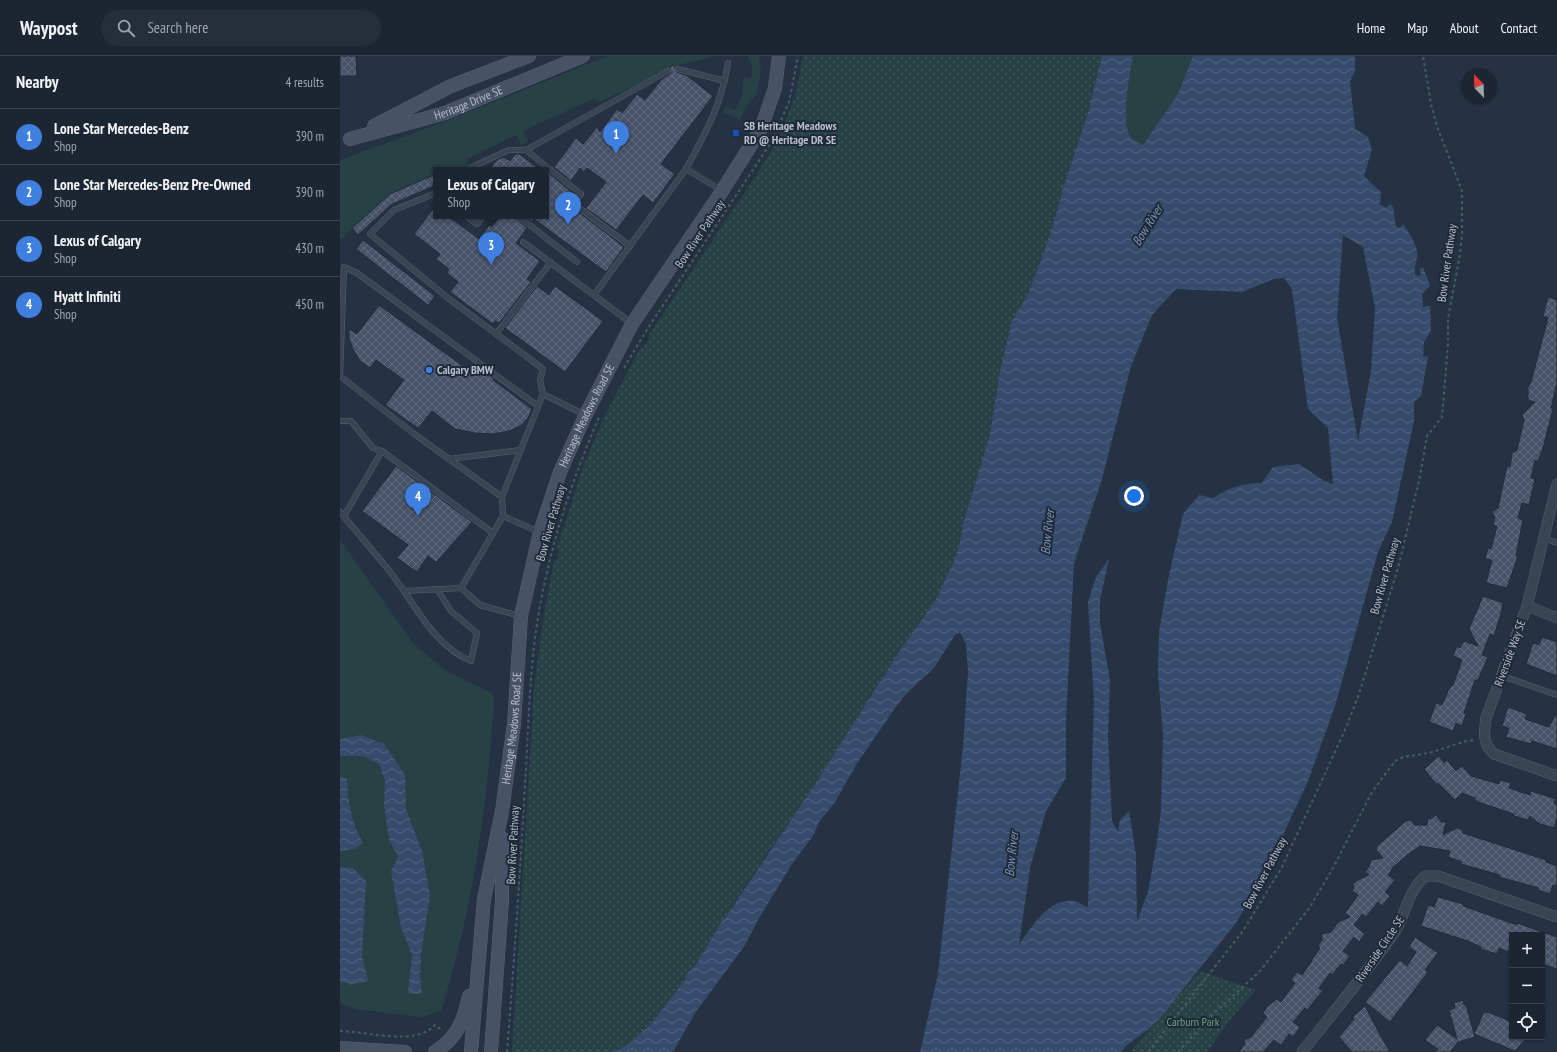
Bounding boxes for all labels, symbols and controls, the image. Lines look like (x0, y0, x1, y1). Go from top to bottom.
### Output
search box (101, 10, 381, 46)
text: Waypost (20, 16, 77, 40)
icon: search (115, 17, 137, 39)
text: Search here (147, 18, 208, 37)
text: Home (1357, 19, 1385, 37)
text: Map (1407, 19, 1428, 37)
text: About (1450, 19, 1479, 37)
text: Contact (1501, 19, 1537, 37)
north arrow (1461, 68, 1497, 104)
text: Nearby (16, 71, 59, 93)
text: 4 results (285, 74, 324, 91)
street label: Heritage Drive SE (432, 82, 505, 123)
place label: SB Heritage Meadows RD @ Heritage DR SE (744, 118, 837, 147)
text: Lone Star Mercedes-Benz (54, 119, 189, 138)
pin: 1 (603, 121, 629, 154)
text: 1 (26, 128, 32, 145)
text: 390 m (295, 128, 324, 145)
marker: SB Heritage Meadows RD @ Heritage DR SE (731, 128, 741, 138)
text: Shop (54, 138, 77, 155)
popup (433, 167, 549, 219)
text: Lone Star Mercedes-Benz Pre-Owned (54, 175, 251, 194)
text: Lexus of Calgary (448, 175, 535, 194)
text: 2 (26, 184, 32, 201)
text: 390 m (295, 184, 324, 201)
pin: 2 (555, 192, 581, 225)
text: Shop (54, 194, 77, 211)
text: Shop (448, 194, 470, 211)
street label: Bow River Pathway (671, 196, 728, 271)
water label: Bow River (1128, 200, 1168, 249)
street label: Bow River Pathway (1434, 222, 1459, 303)
text: Lexus of Calgary (54, 231, 141, 250)
pin: 3 (478, 232, 504, 265)
text: 3 (26, 240, 32, 257)
text: 430 m (295, 240, 324, 257)
text: Shop (54, 250, 77, 267)
text: Hyatt Infiniti (54, 287, 121, 306)
text: 4 (26, 296, 32, 313)
text: 450 m (295, 296, 324, 313)
text: Shop (54, 306, 77, 323)
street label: Heritage Meadows Road SE (555, 361, 617, 470)
place label: Calgary BMW (437, 362, 494, 377)
marker: Calgary BMW (424, 365, 434, 375)
street label: Bow River Pathway (532, 482, 569, 563)
pin: 4 (405, 483, 431, 516)
your location (1124, 486, 1144, 506)
water label: Bow River (1037, 506, 1059, 555)
street label: Bow River Pathway (1366, 535, 1403, 616)
street label: Riverside Way SE (1491, 617, 1529, 688)
street label: Heritage Meadows Road SE (498, 671, 524, 785)
street label: Bow River Pathway (503, 805, 522, 885)
water label: Bow River (1001, 828, 1023, 877)
street label: Bow River Pathway (1239, 834, 1290, 911)
street label: Riverside Circle SE (1352, 913, 1407, 985)
map controls (1509, 932, 1545, 1040)
button: + (1509, 932, 1545, 968)
button: − (1509, 968, 1545, 1004)
button: locate (1509, 1004, 1545, 1040)
park label: Carburn Park (1167, 1014, 1220, 1029)

